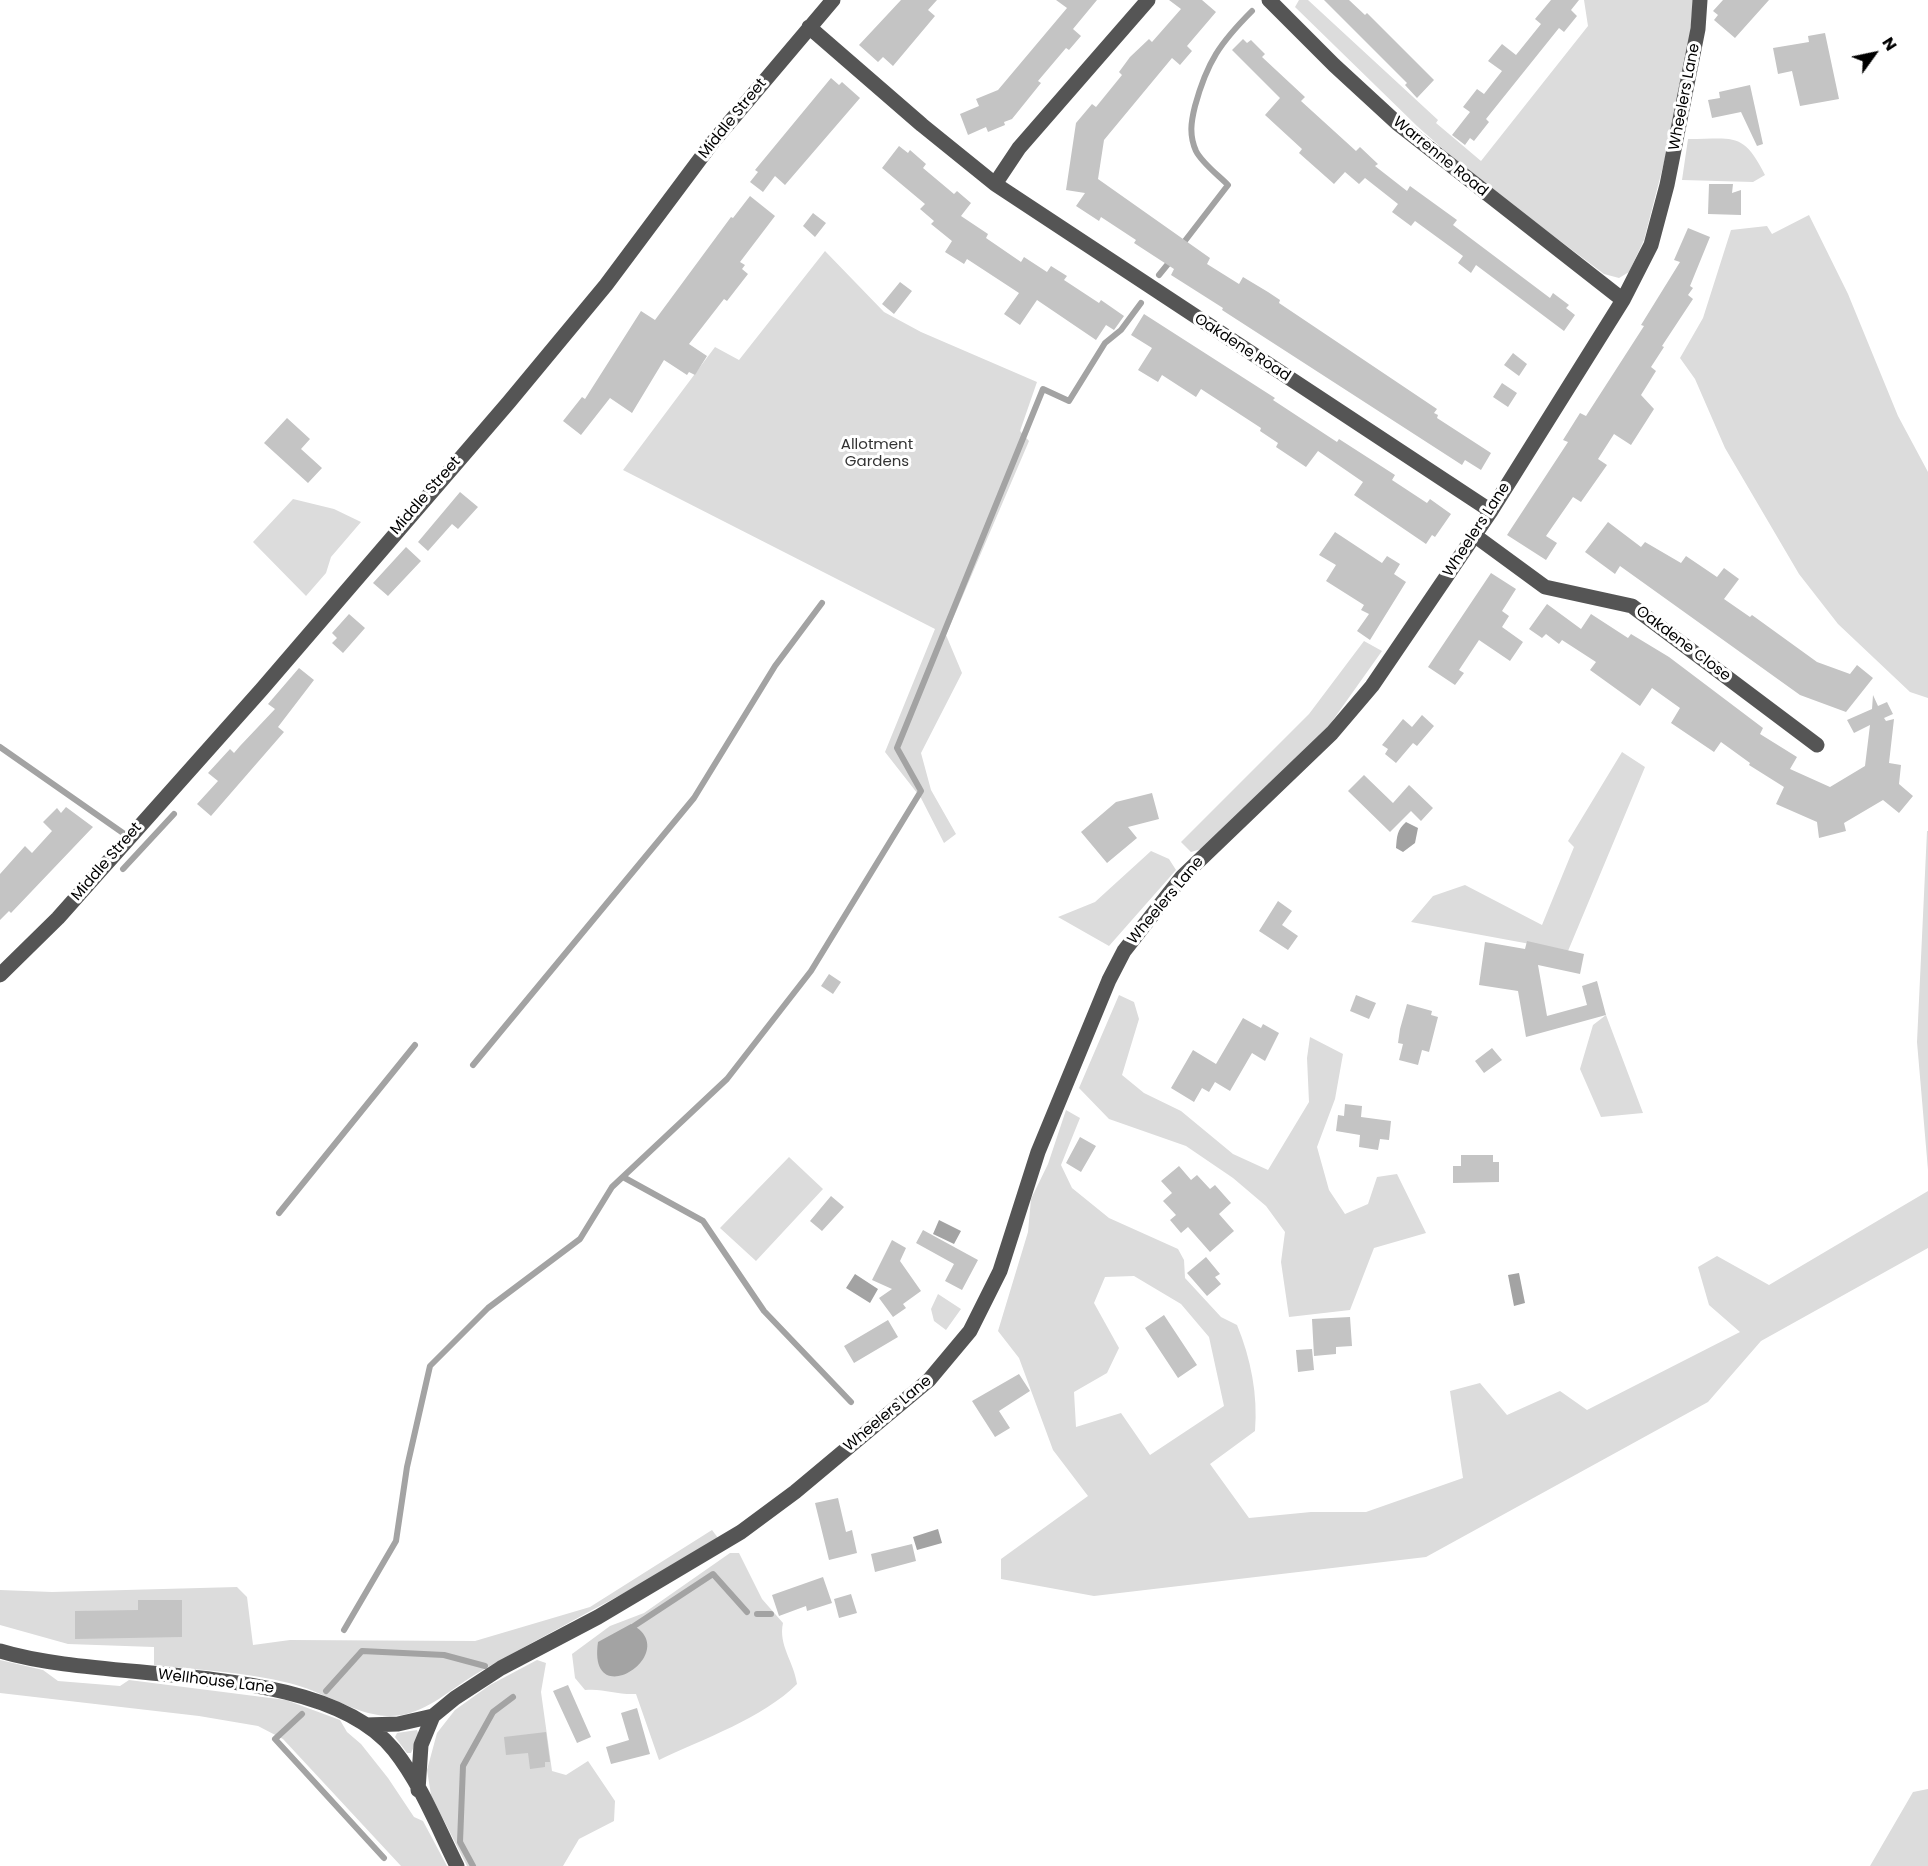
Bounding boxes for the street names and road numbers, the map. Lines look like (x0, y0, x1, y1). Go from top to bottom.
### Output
street label: Wheelers Lane (1666, 42, 1704, 152)
street label: Middle Street (695, 75, 771, 163)
street label: Warrenne Road (1389, 113, 1491, 201)
street label: Oakdene Road (1191, 310, 1293, 386)
street label: Middle Street (387, 453, 465, 539)
street label: Wheelers Lane (1440, 479, 1514, 581)
street label: Oakdene Close (1632, 603, 1734, 685)
street label: Middle Street (68, 819, 146, 905)
street label: Wheelers Lane (1124, 854, 1208, 948)
street label: Wheelers Lane (841, 1372, 935, 1456)
street label: Wellhouse Lane (157, 1666, 275, 1698)

